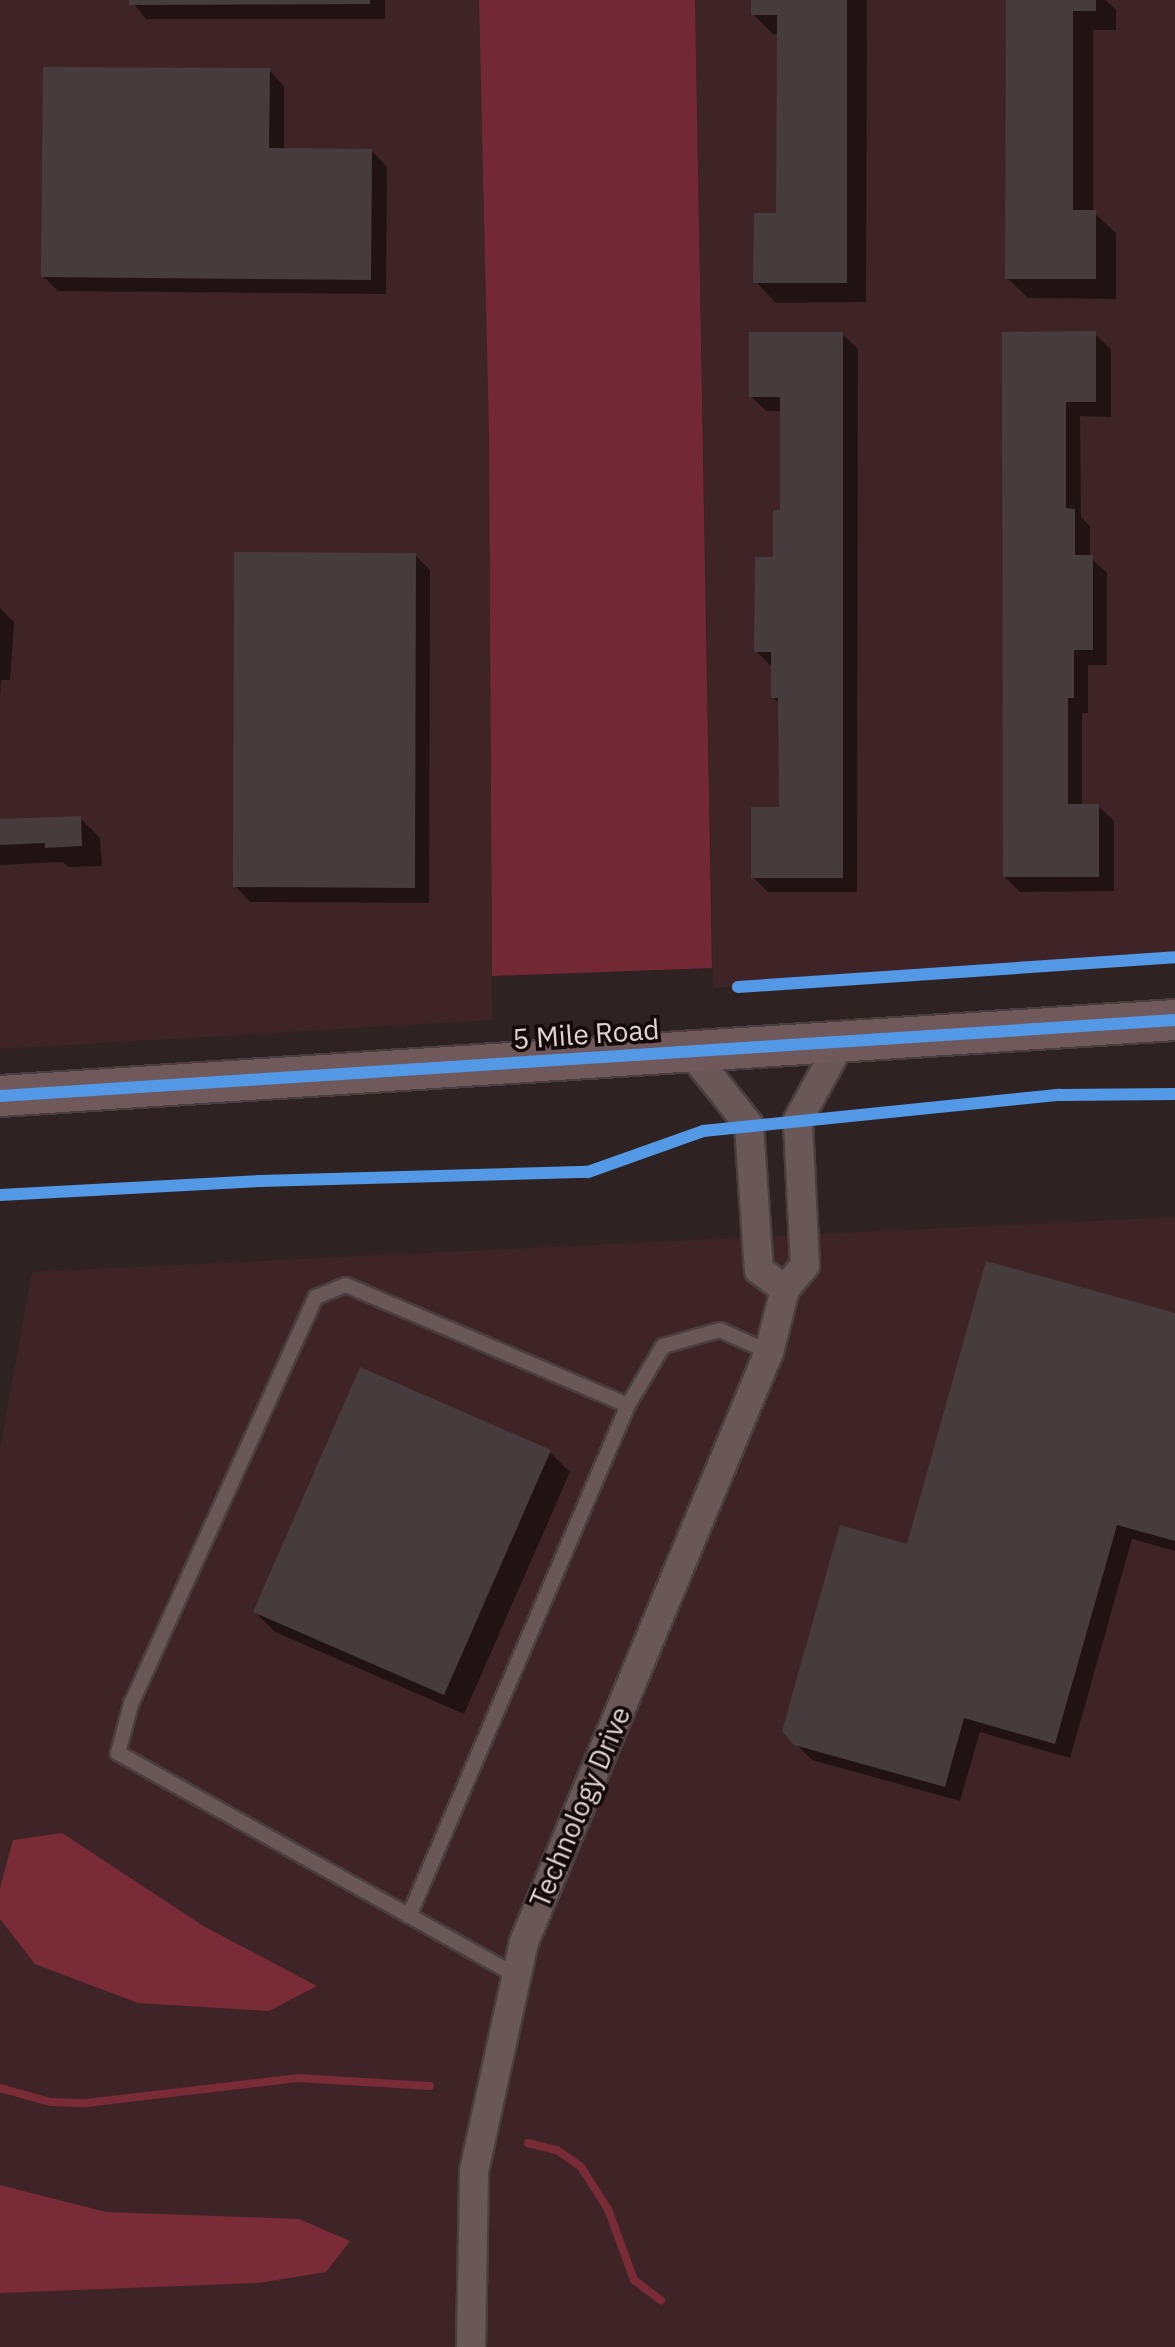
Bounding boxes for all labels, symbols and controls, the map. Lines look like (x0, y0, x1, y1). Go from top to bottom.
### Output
street label: 5 Mile Road (511, 1012, 661, 1056)
street label: Technology Drive (523, 1702, 637, 1912)

